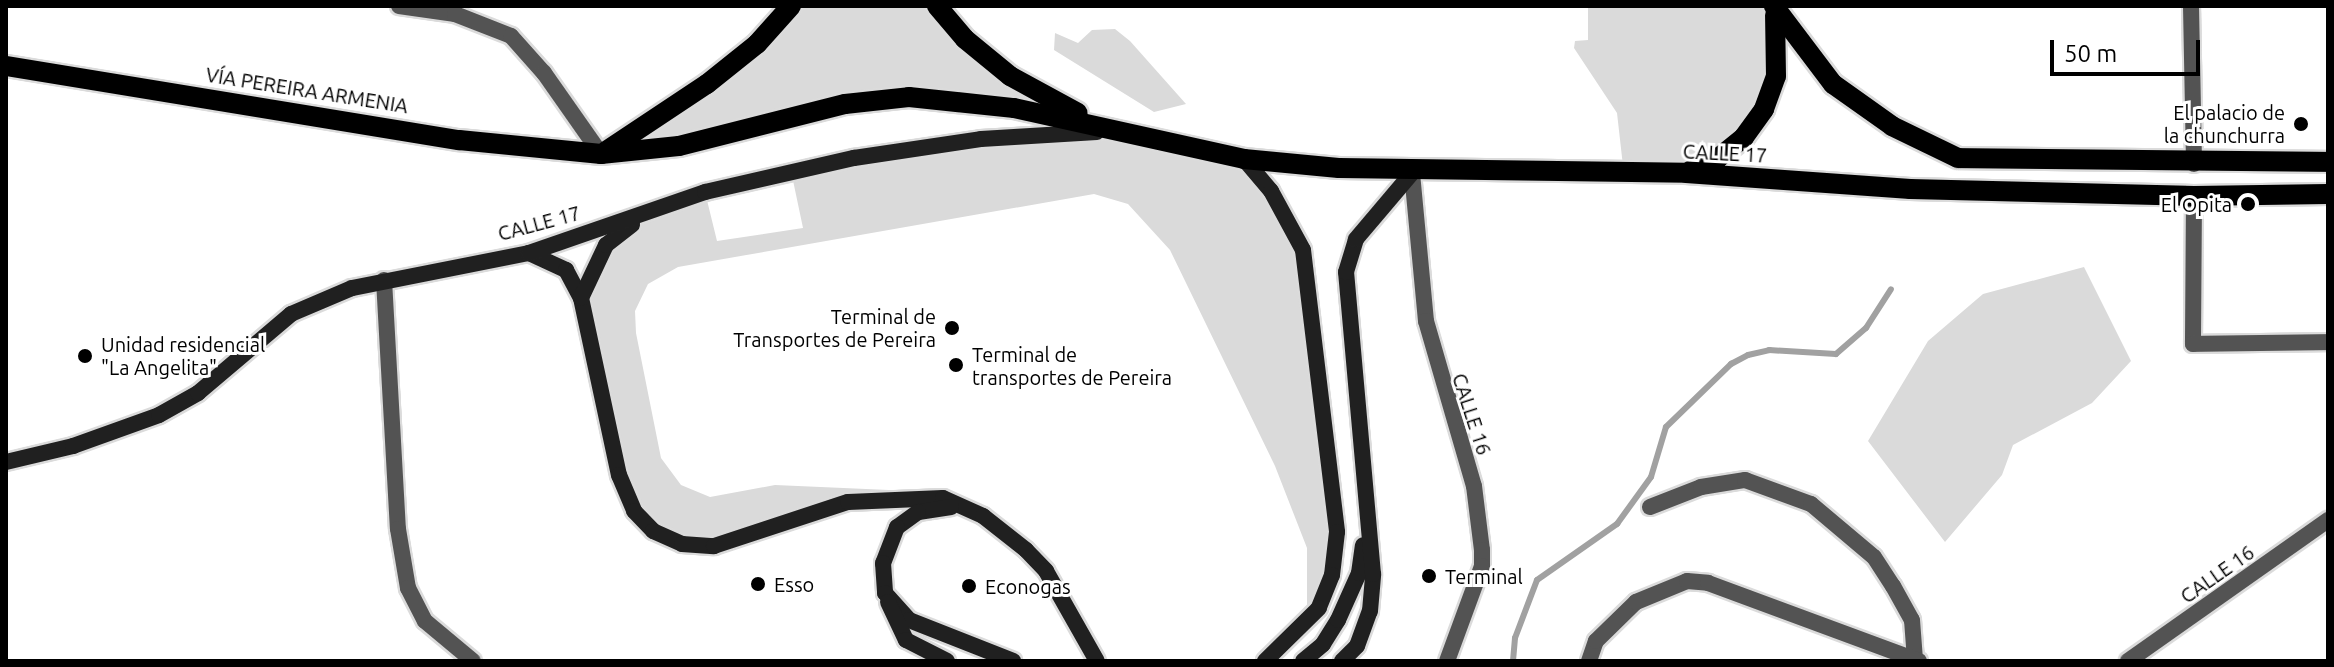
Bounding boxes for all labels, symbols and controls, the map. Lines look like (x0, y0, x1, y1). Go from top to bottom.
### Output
scale bar (2054, 24, 2204, 74)
text: 50 m (2064, 40, 2117, 67)
street label: VÍA PEREIRA ARMENIA (204, 62, 410, 118)
place label: El palacio de la chunchurra (2164, 100, 2285, 147)
marker: El palacio de la chunchurra (2292, 115, 2310, 133)
street label: CALLE 17 (1682, 139, 1768, 167)
place label: El Opita (2161, 192, 2232, 216)
marker: El Opita (2239, 195, 2257, 213)
street label: CALLE 17 (495, 200, 583, 246)
place label: Terminal de Transportes de Pereira (733, 304, 936, 351)
marker: Terminal de Transportes de Pereira (943, 319, 961, 337)
place label: Unidad residencial "La Angelita" (101, 332, 265, 379)
place label: Terminal de transportes de Pereira (972, 342, 1172, 389)
marker: Unidad residencial "La Angelita" (76, 347, 94, 365)
marker: Terminal de transportes de Pereira (947, 356, 965, 374)
street label: CALLE 16 (1448, 370, 1496, 458)
street label: CALLE 16 (2176, 540, 2258, 608)
place label: Terminal (1445, 564, 1523, 588)
marker: Terminal (1420, 567, 1438, 585)
place label: Esso (774, 572, 814, 596)
place label: Econogas (985, 574, 1071, 598)
marker: Esso (749, 575, 767, 593)
marker: Econogas (960, 577, 978, 595)

